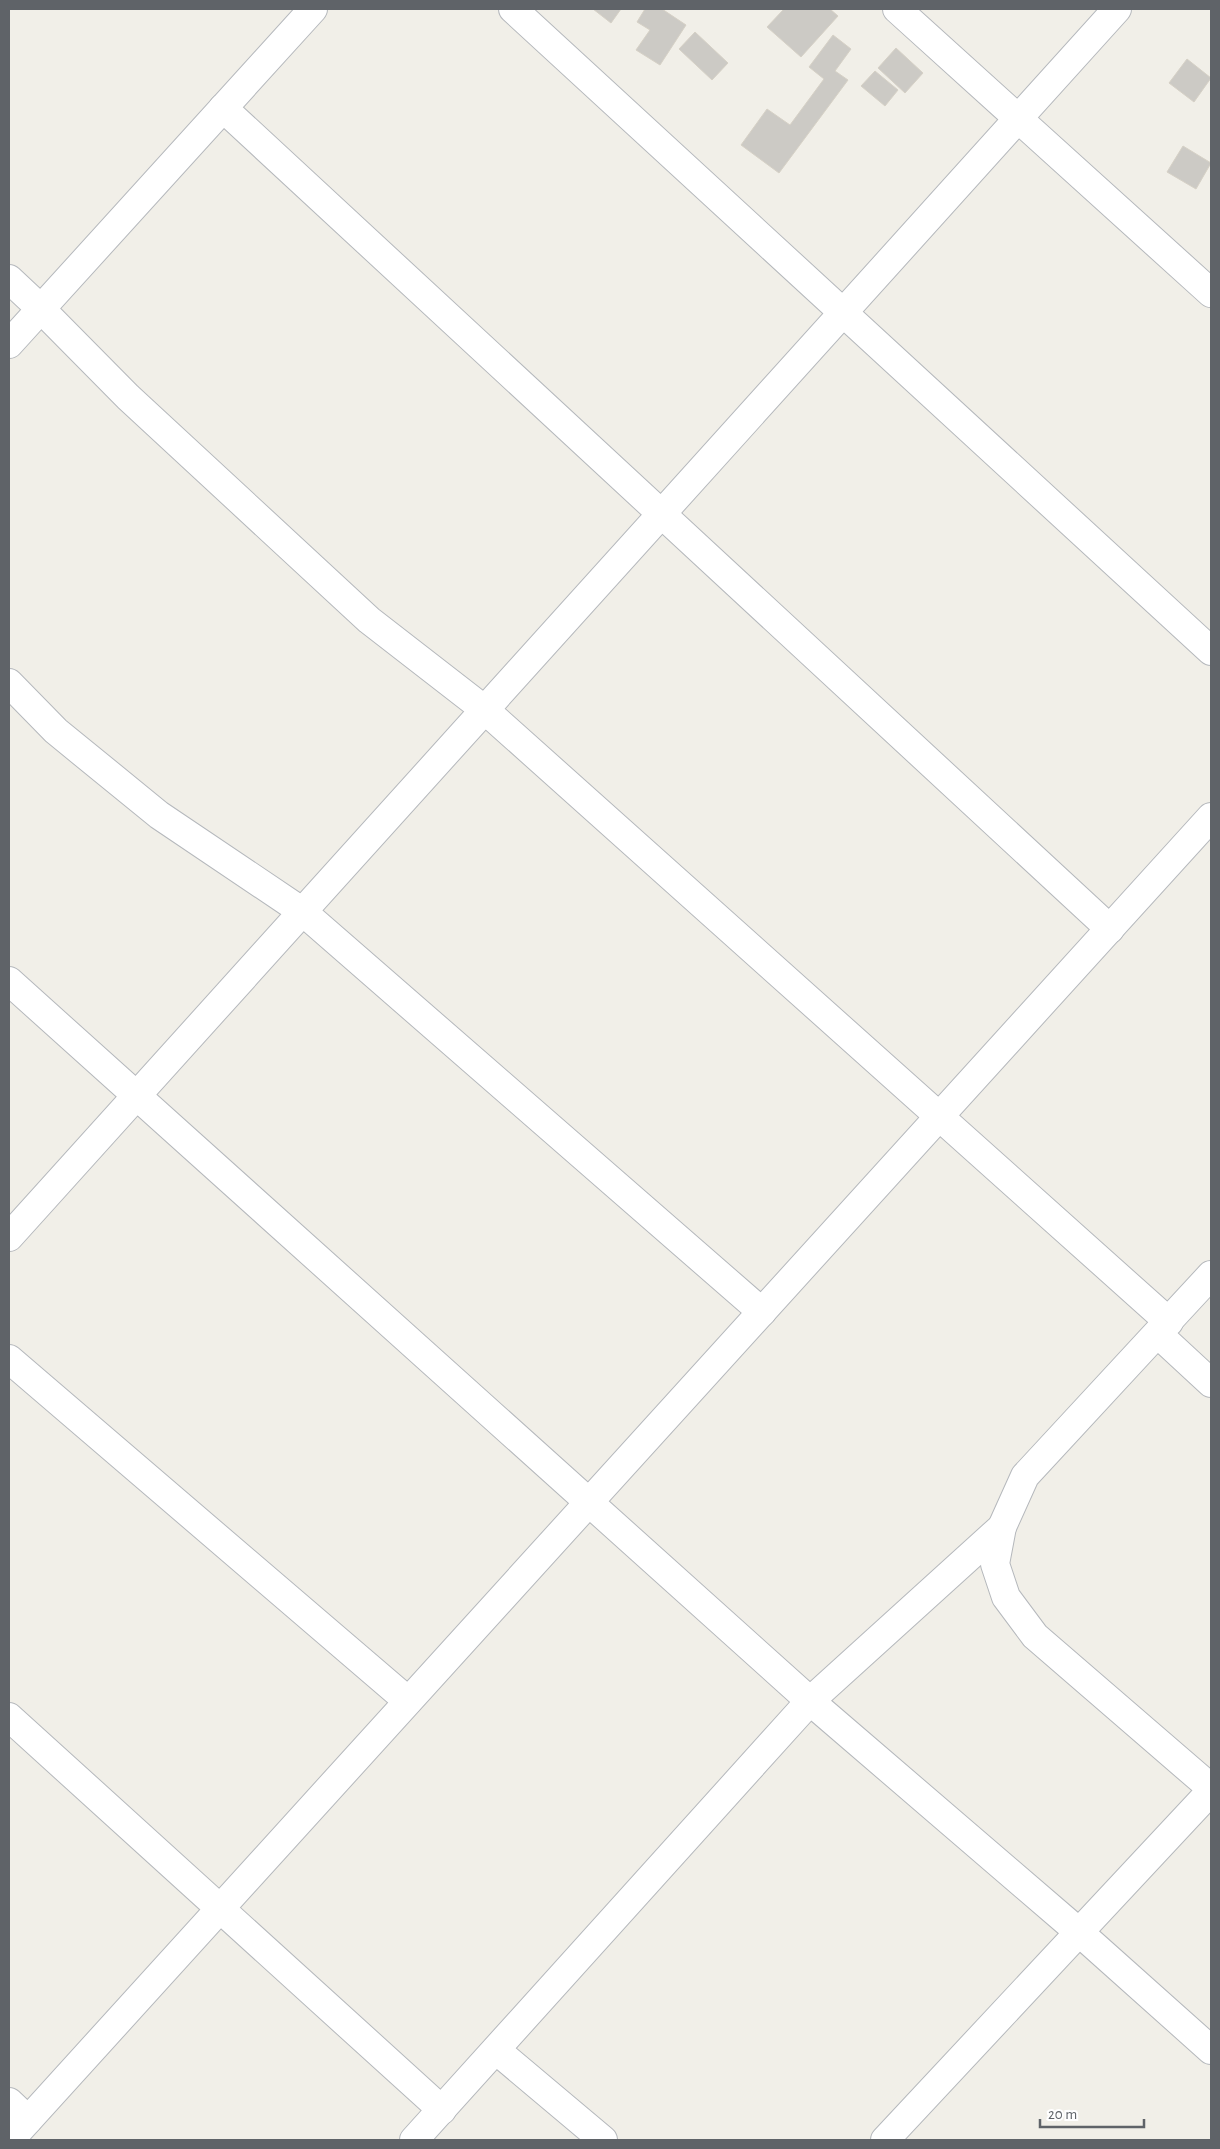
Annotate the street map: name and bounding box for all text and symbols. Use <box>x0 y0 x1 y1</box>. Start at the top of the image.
scale bar <box>1040 2096 1144 2128</box>
text: 20 m <box>1048 2107 1077 2122</box>

